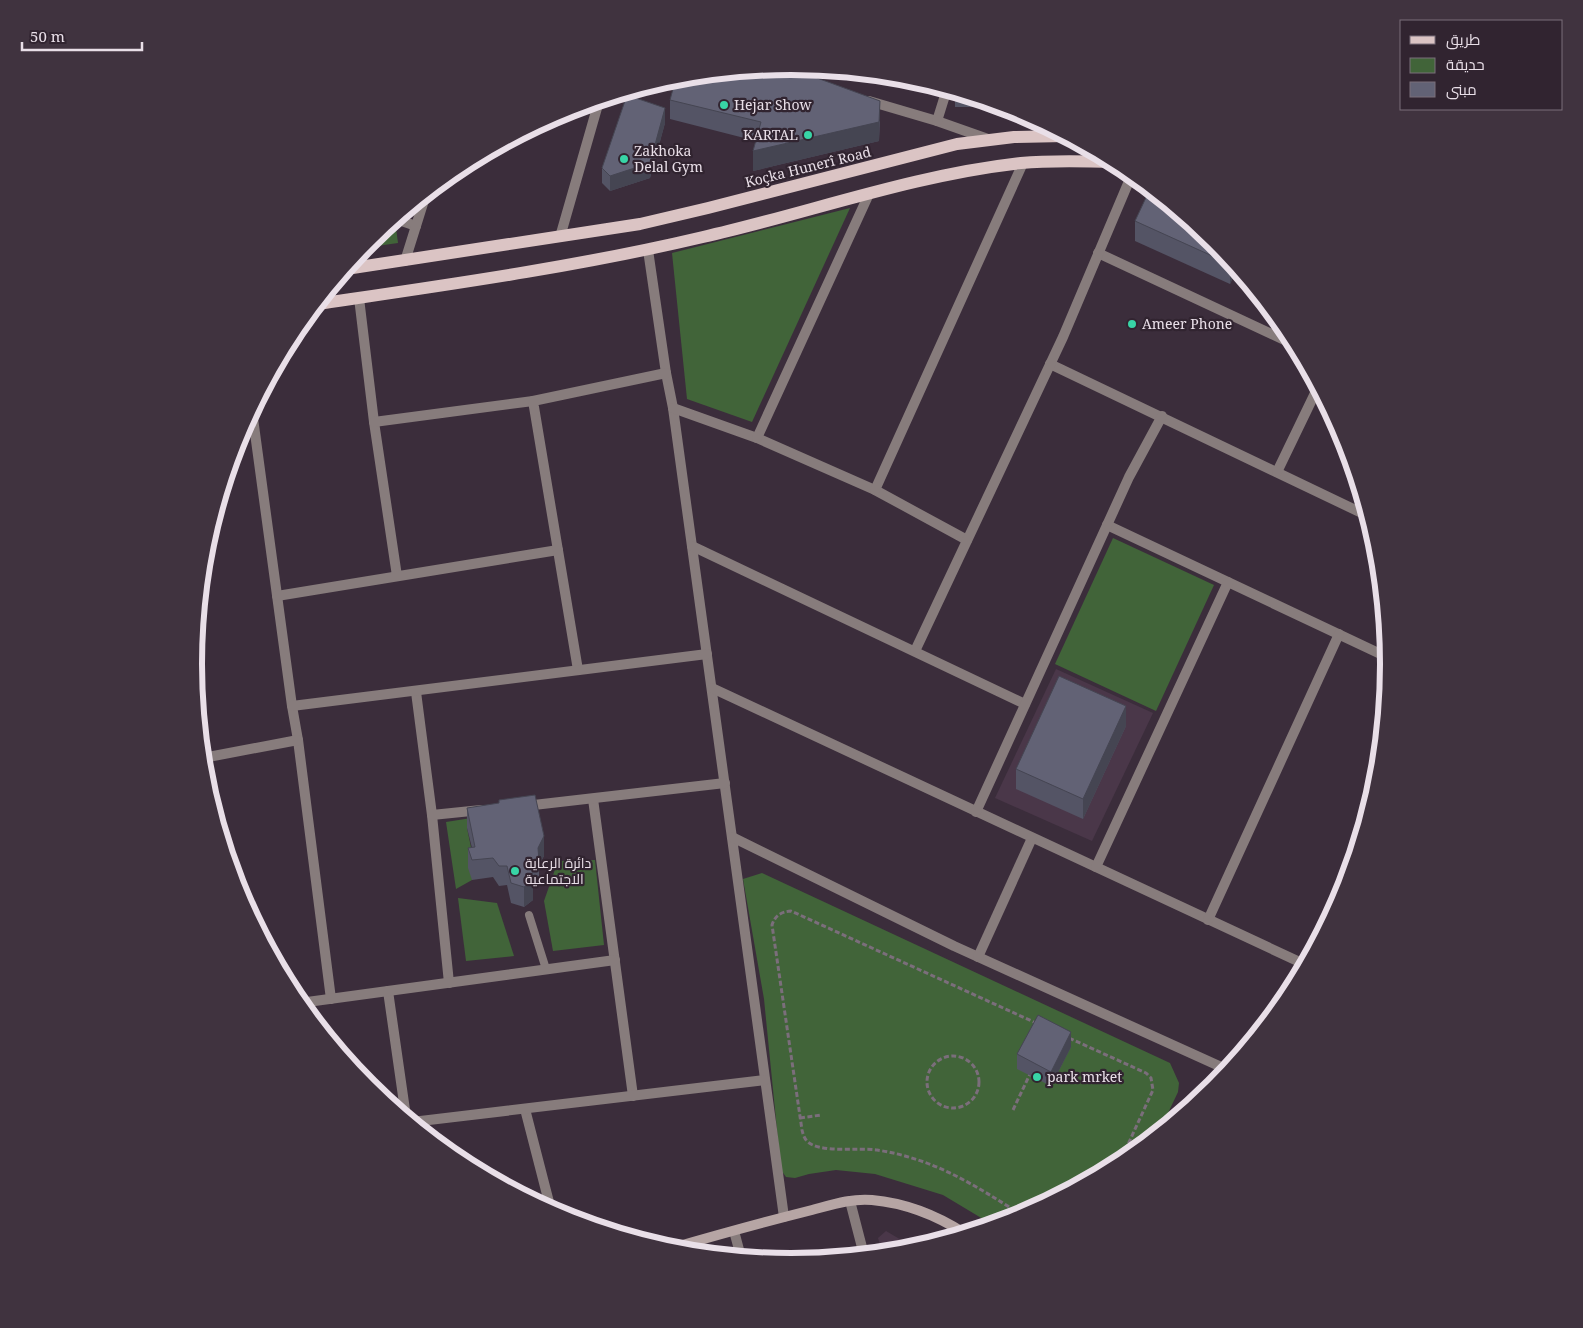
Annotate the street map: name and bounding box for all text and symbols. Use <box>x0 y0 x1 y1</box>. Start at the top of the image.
scale bar <box>22 20 142 52</box>
legend <box>1400 20 1563 110</box>
text: 50 m <box>30 26 65 46</box>
text: طريق <box>1446 29 1480 50</box>
text: حديقة <box>1446 54 1485 74</box>
text: مبنى <box>1446 79 1477 100</box>
place label: Hejar Show <box>734 95 812 114</box>
marker: Hejar Show <box>718 99 730 111</box>
place label: KARTAL <box>743 125 798 144</box>
marker: KARTAL <box>802 129 814 141</box>
place label: Zakhoka Delal Gym <box>634 141 703 176</box>
street label: Koçka Hunerî Road <box>743 142 873 191</box>
marker: Zakhoka Delal Gym <box>618 153 630 165</box>
place label: Ameer Phone <box>1142 314 1232 333</box>
marker: Ameer Phone <box>1126 318 1138 330</box>
place label: دائرة الرعاية الاجتماعية <box>525 853 591 888</box>
marker: دائرة الرعاية الاجتماعية <box>509 865 521 877</box>
place label: park mrket <box>1047 1067 1122 1086</box>
marker: park mrket <box>1031 1071 1043 1083</box>

